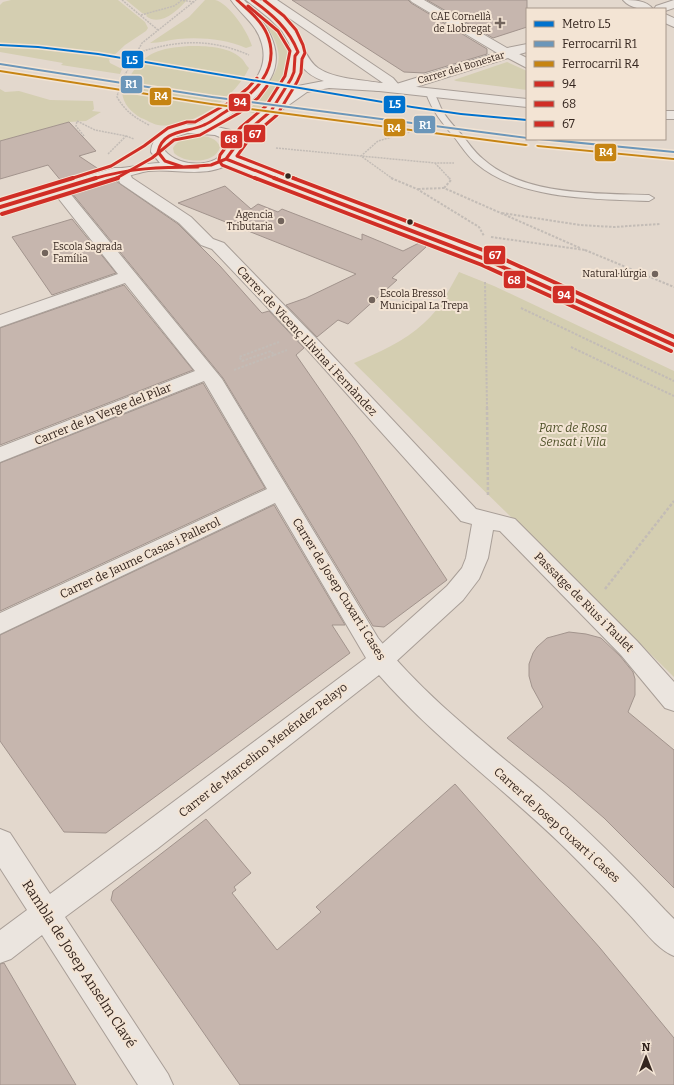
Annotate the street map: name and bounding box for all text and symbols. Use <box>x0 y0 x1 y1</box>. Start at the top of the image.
legend <box>526 8 666 140</box>
place label: CAE Cornellà de Llobregat <box>431 11 492 35</box>
marker: CAE Cornellà de Llobregat <box>494 17 506 29</box>
text: Metro L5 <box>562 17 611 31</box>
text: Ferrocarril R1 <box>562 37 637 51</box>
street label: Carrer del Bonestar <box>416 49 507 87</box>
line badge: L5 <box>121 50 144 69</box>
text: L5 <box>126 54 138 67</box>
text: Ferrocarril R4 <box>562 57 639 71</box>
line badge: R1 <box>120 75 143 94</box>
text: 94 <box>562 77 576 91</box>
text: R1 <box>125 78 137 91</box>
line badge: R4 <box>149 87 172 106</box>
text: R4 <box>154 90 168 103</box>
line badge: 94 <box>228 93 251 112</box>
line badge: L5 <box>383 95 406 114</box>
text: 94 <box>233 96 247 109</box>
text: 68 <box>562 97 576 111</box>
text: L5 <box>389 98 401 111</box>
line badge: R1 <box>413 115 436 134</box>
text: 67 <box>562 117 575 131</box>
line badge: R4 <box>383 118 406 137</box>
text: R1 <box>419 119 431 132</box>
text: R4 <box>387 122 401 135</box>
line badge: 67 <box>243 124 266 143</box>
text: 67 <box>249 128 261 141</box>
line badge: 68 <box>220 130 243 149</box>
text: 68 <box>224 133 238 146</box>
line badge: R4 <box>594 143 617 162</box>
text: R4 <box>599 146 613 159</box>
unlabelled marker <box>283 171 293 181</box>
place label: Agencia Tributaria <box>227 209 274 233</box>
marker: Agencia Tributaria <box>276 216 286 226</box>
unlabelled marker <box>405 217 415 227</box>
place label: Escola Sagrada Família <box>53 241 123 265</box>
line badge: 67 <box>483 245 506 265</box>
marker: Escola Sagrada Família <box>40 248 50 258</box>
text: 67 <box>489 249 501 262</box>
street label: Carrer de Vicenç Llivina i Fernàndez <box>234 263 380 419</box>
place label: Natural·lúrgia <box>582 267 648 280</box>
marker: Natural·lúrgia <box>650 269 660 279</box>
line badge: 68 <box>503 270 526 289</box>
text: 68 <box>507 274 521 287</box>
line badge: 94 <box>552 285 575 304</box>
place label: Escola Bressol Municipal La Trepa <box>380 288 469 312</box>
text: 94 <box>557 289 571 302</box>
marker: Escola Bressol Municipal La Trepa <box>367 295 377 305</box>
street label: Carrer de la Verge del Pilar <box>32 380 174 448</box>
park label: Parc de Rosa Sensat i Vila <box>539 421 607 449</box>
street label: Carrer de Jaume Casas i Pallerol <box>58 514 223 601</box>
street label: Carrer de Josep Cuxart i Cases <box>289 515 389 663</box>
street label: Passatge de Rius i Taulet <box>531 549 637 655</box>
street label: Carrer de Marcelino Menéndez Pelayo <box>176 680 350 820</box>
street label: Carrer de Josep Cuxart i Cases <box>491 765 623 886</box>
street label: Rambla de Josep Anselm Clavé <box>18 877 140 1051</box>
north arrow <box>626 1037 666 1077</box>
text: N <box>642 1041 651 1054</box>

